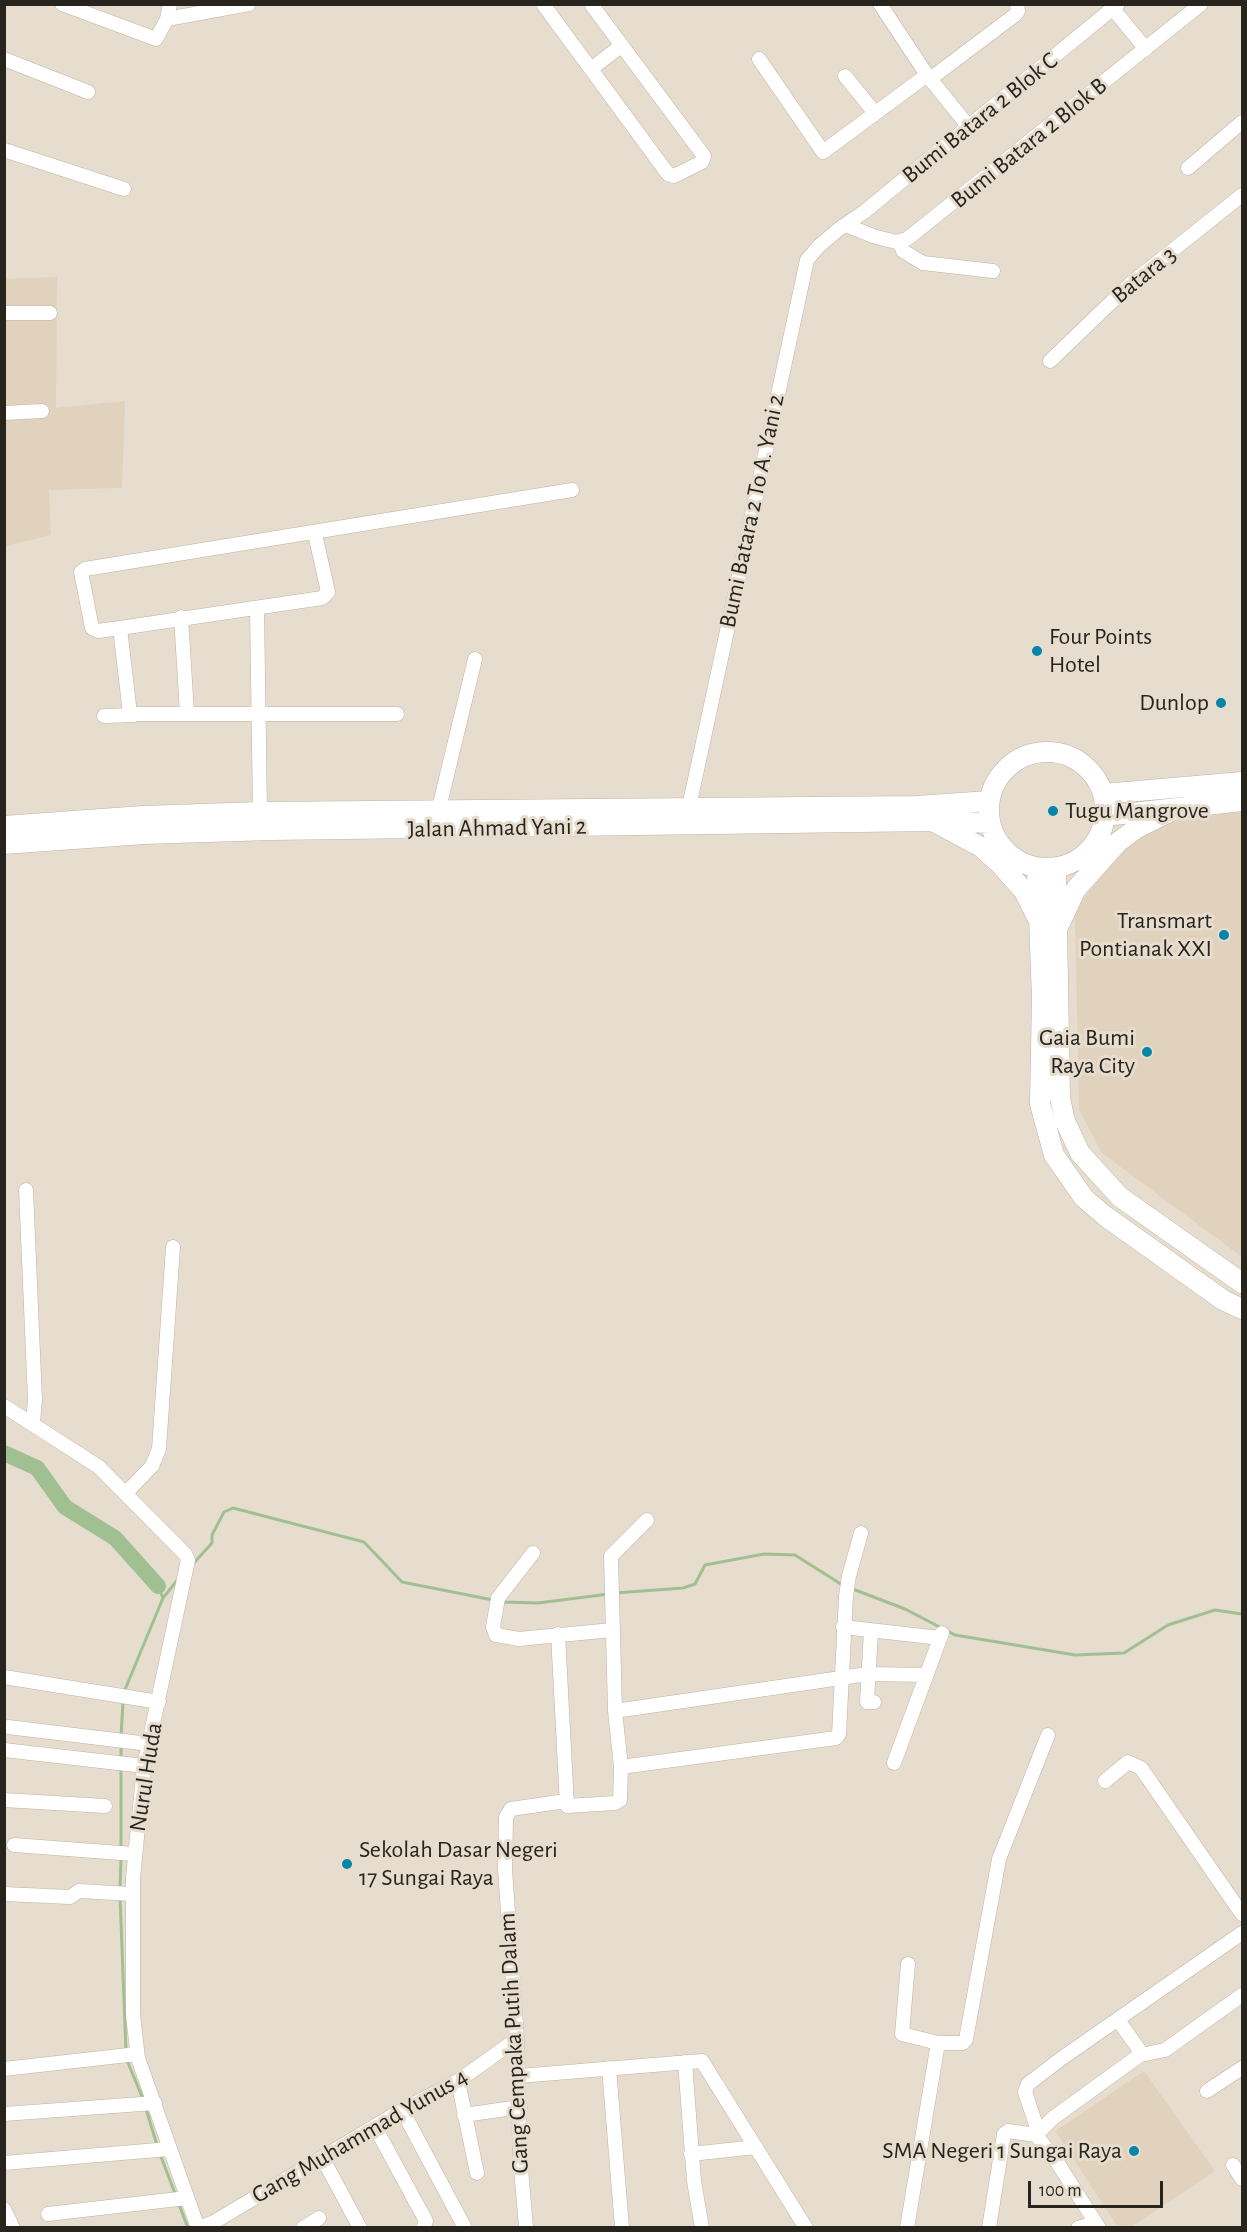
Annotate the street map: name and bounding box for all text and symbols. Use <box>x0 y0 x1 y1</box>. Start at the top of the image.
street label: Bumi Batara 2 Blok C <box>896 46 1064 190</box>
street label: Bumi Batara 2 Blok B <box>945 71 1113 215</box>
street label: Batara 3 <box>1106 240 1182 310</box>
street label: Bumi Batara 2 To A. Yani 2 <box>713 392 791 630</box>
place label: Four Points Hotel <box>1049 623 1152 679</box>
marker: Four Points Hotel <box>1030 644 1044 658</box>
place label: Dunlop <box>1139 689 1209 717</box>
marker: Dunlop <box>1214 696 1228 710</box>
place label: Tugu Mangrove <box>1065 797 1209 825</box>
marker: Tugu Mangrove <box>1046 804 1060 818</box>
street label: Jalan Ahmad Yani 2 <box>407 812 587 844</box>
place label: Transmart Pontianak XXI <box>1079 907 1212 963</box>
marker: Transmart Pontianak XXI <box>1217 928 1231 942</box>
place label: Gaia Bumi Raya City <box>1039 1024 1135 1080</box>
marker: Gaia Bumi Raya City <box>1140 1045 1154 1059</box>
street label: Nurul Huda <box>123 1720 169 1834</box>
place label: Sekolah Dasar Negeri 17 Sungai Raya <box>359 1836 558 1892</box>
marker: Sekolah Dasar Negeri 17 Sungai Raya <box>340 1857 354 1871</box>
street label: Gang Cempaka Putih Dalam <box>493 1912 535 2174</box>
street label: Gang Muhammad Yunus 4 <box>247 2062 473 2210</box>
place label: SMA Negeri 1 Sungai Raya <box>882 2137 1122 2165</box>
marker: SMA Negeri 1 Sungai Raya <box>1127 2144 1141 2158</box>
scale bar <box>1031 2169 1166 2207</box>
text: 100 m <box>1039 2182 1082 2200</box>

